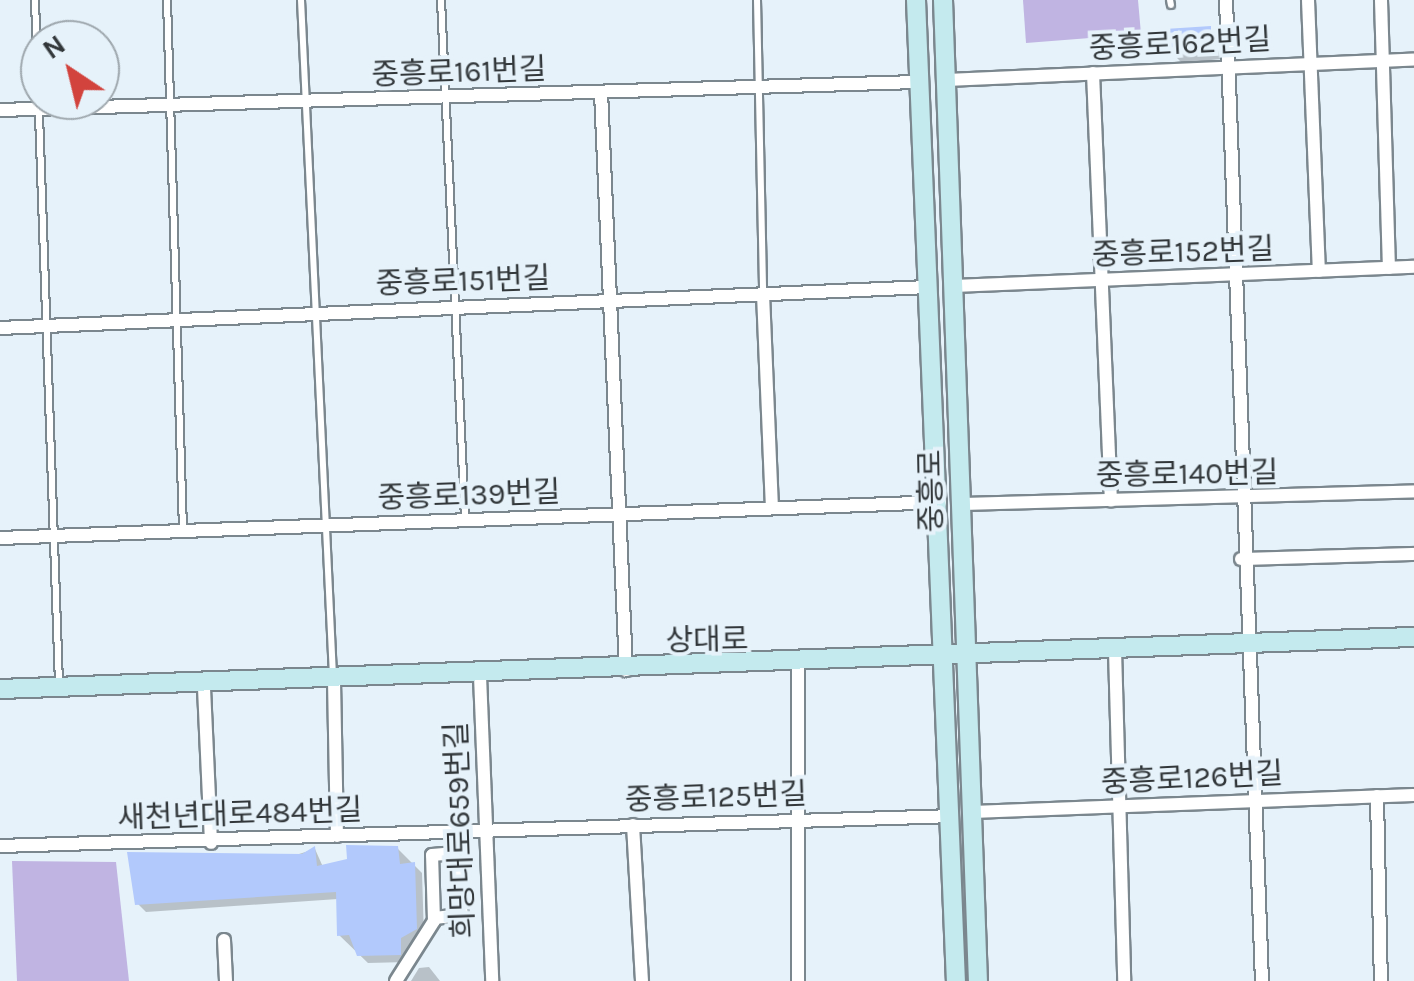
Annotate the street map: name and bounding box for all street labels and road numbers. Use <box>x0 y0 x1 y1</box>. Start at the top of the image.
street label: 중흥로162번길 <box>1088 21 1272 67</box>
street label: 중흥로161번길 <box>371 51 547 93</box>
street label: 중흥로152번길 <box>1091 231 1275 273</box>
street label: 중흥로151번길 <box>375 260 551 302</box>
street label: 중흥로 <box>912 449 950 533</box>
street label: 중흥로140번길 <box>1095 454 1279 494</box>
street label: 중흥로139번길 <box>377 474 561 516</box>
street label: 상대로 <box>665 621 749 659</box>
street label: 희망대로659번길 <box>438 721 482 939</box>
street label: 중흥로126번길 <box>1100 755 1284 801</box>
street label: 중흥로125번길 <box>624 776 808 818</box>
street label: 새천년대로484번길 <box>117 792 363 836</box>

